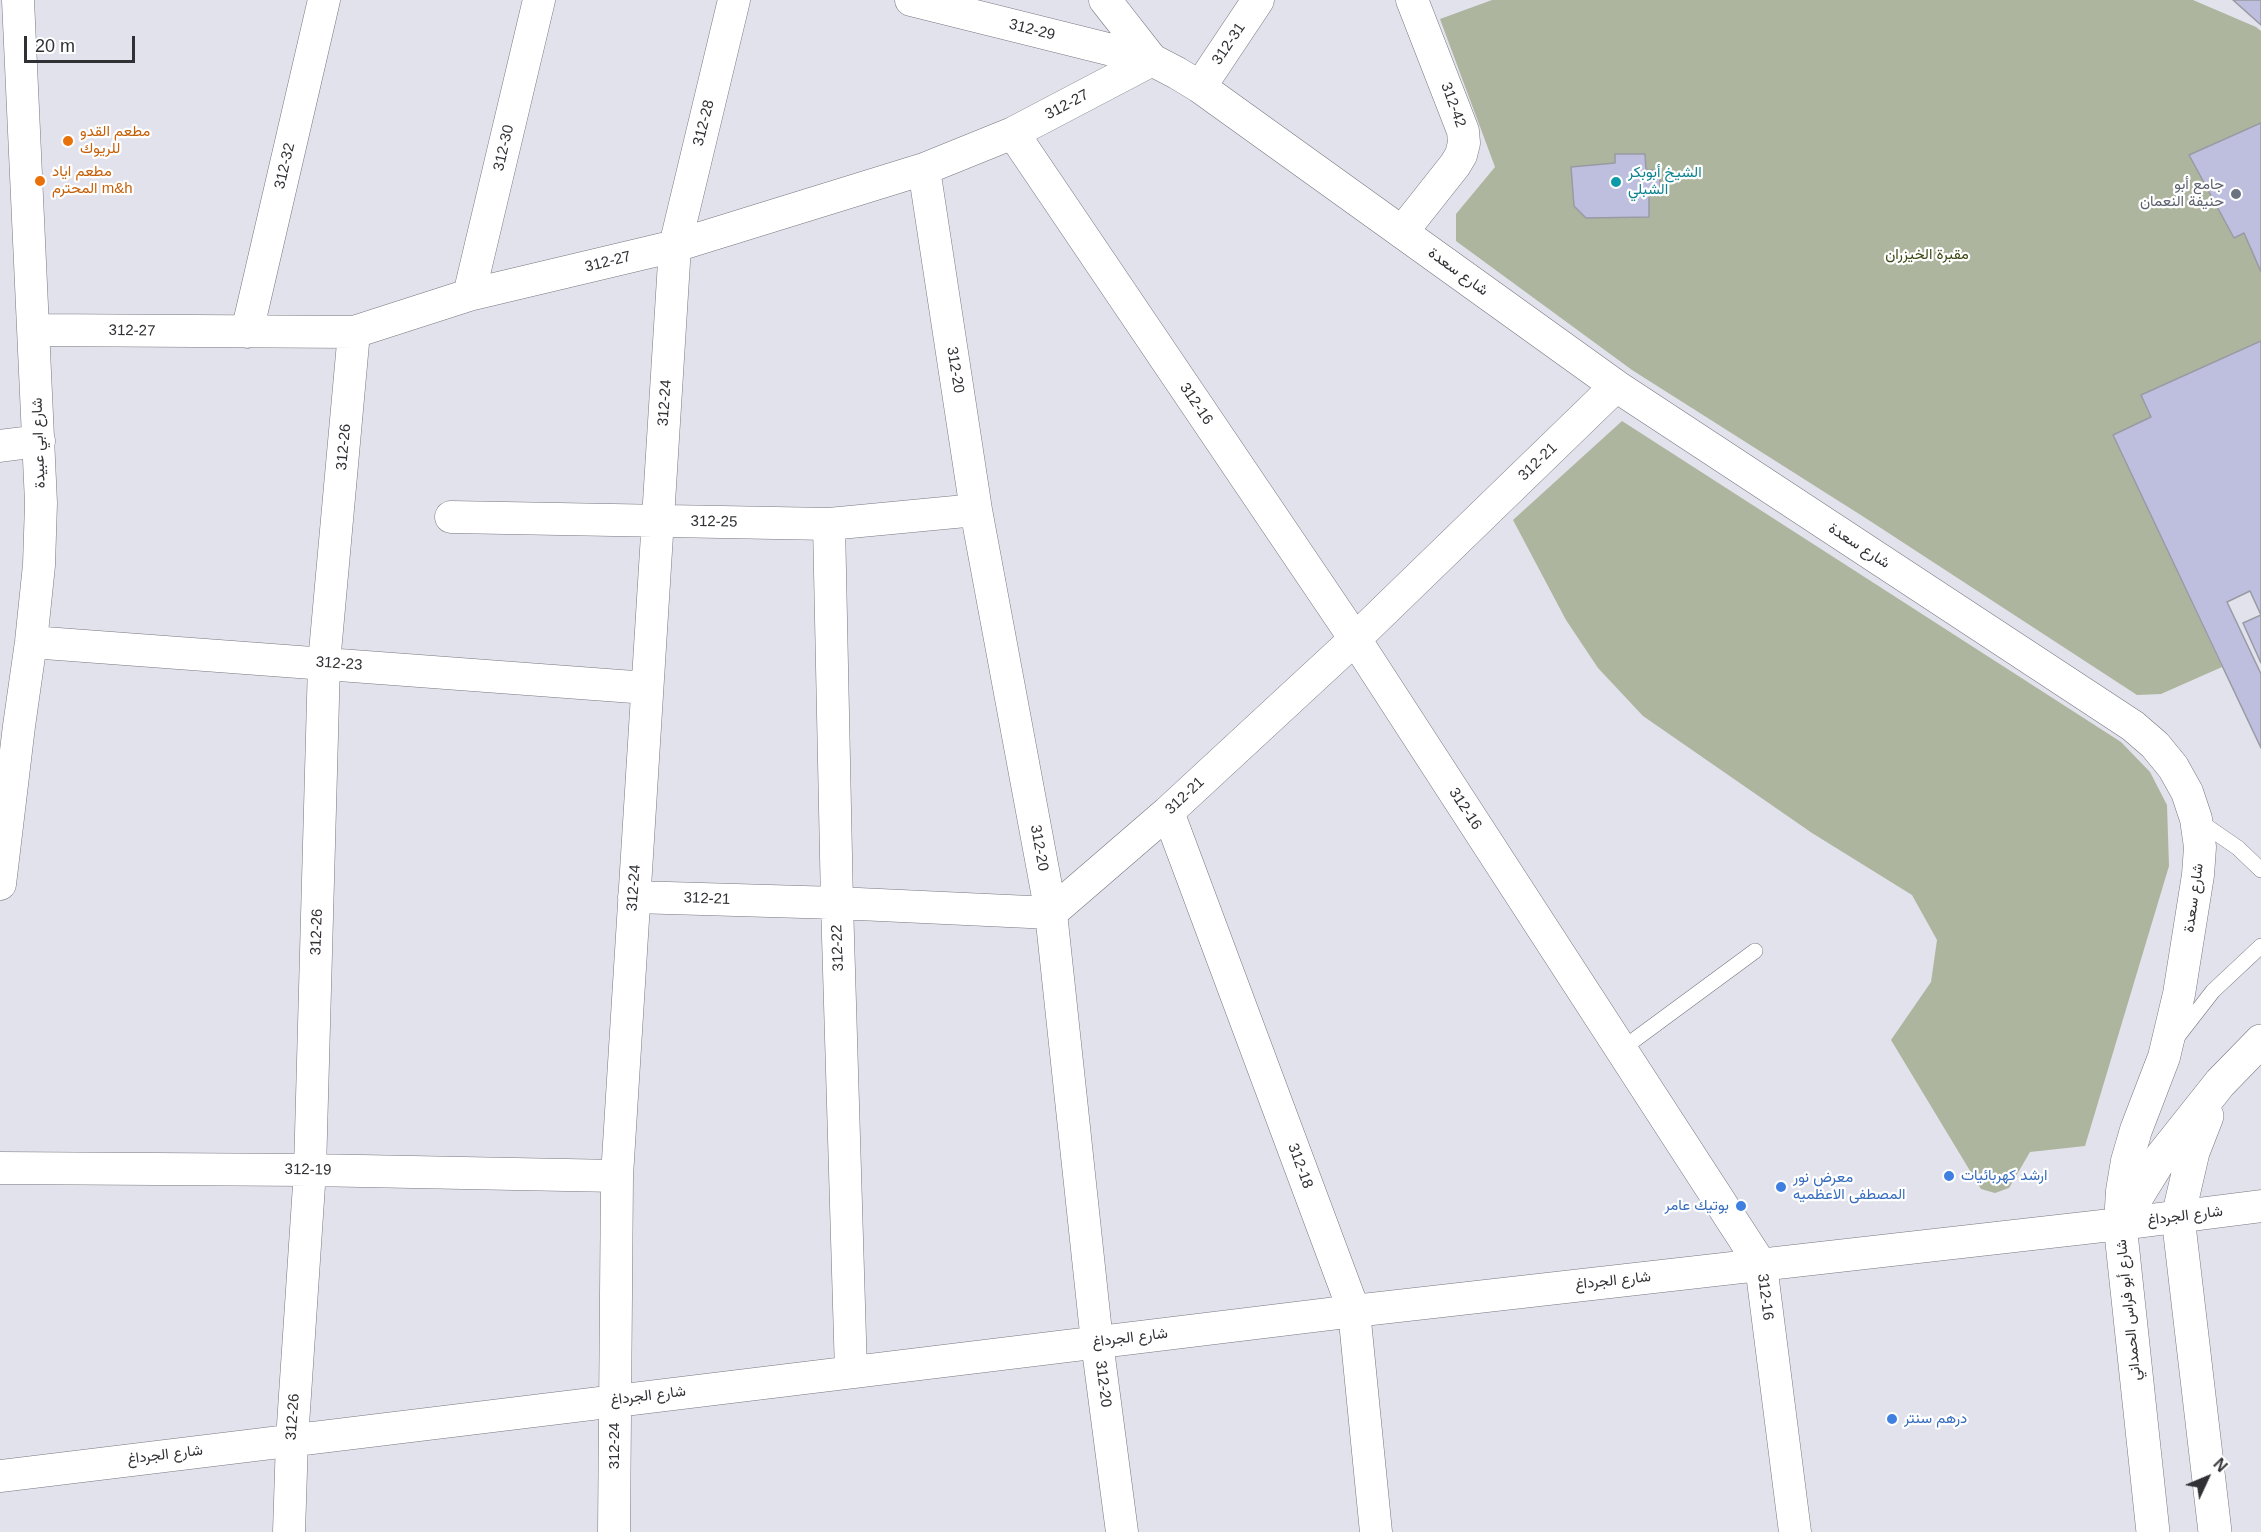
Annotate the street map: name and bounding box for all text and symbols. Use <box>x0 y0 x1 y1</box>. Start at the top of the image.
street label: 312-29 <box>1007 16 1057 44</box>
street label: 312-31 <box>1208 20 1250 68</box>
scale bar <box>27 24 138 62</box>
text: 20 m <box>35 36 75 56</box>
street label: 312-42 <box>1437 80 1469 130</box>
street label: 312-27 <box>1042 86 1092 124</box>
street label: 312-28 <box>690 98 718 148</box>
place label: مطعم القدو للريوك <box>80 123 150 158</box>
street label: 312-30 <box>490 123 518 173</box>
marker: مطعم القدو للريوك <box>61 134 75 148</box>
street label: 312-32 <box>271 141 299 191</box>
place label: مطعم اياد المحترم m&h <box>52 163 133 198</box>
place label: الشيخ أبوبكر الشبلي <box>1628 164 1702 199</box>
marker: مطعم اياد المحترم m&h <box>33 174 47 188</box>
marker: الشيخ أبوبكر الشبلي <box>1609 175 1623 189</box>
place label: جامع أبو حنيفة النعمان <box>2140 176 2224 211</box>
marker: جامع أبو حنيفة النعمان <box>2229 187 2243 201</box>
street label: شارع سعدة <box>1425 244 1491 300</box>
park label: مقبرة الخيزران <box>1885 246 1969 264</box>
street label: 312-27 <box>583 248 633 276</box>
street label: 312-27 <box>108 322 156 340</box>
street label: 312-20 <box>942 346 968 394</box>
street label: 312-24 <box>654 379 676 427</box>
street label: 312-16 <box>1175 380 1217 428</box>
street label: شارع ابي عبيدة <box>28 397 50 489</box>
street label: 312-26 <box>333 423 355 471</box>
street label: 312-21 <box>1515 439 1561 485</box>
street label: 312-25 <box>690 513 738 531</box>
street label: شارع سعدة <box>1825 519 1893 573</box>
street label: 312-23 <box>315 653 363 675</box>
street label: 312-21 <box>1162 773 1208 819</box>
street label: 312-16 <box>1445 785 1485 833</box>
street label: 312-20 <box>1026 823 1052 873</box>
street label: شارع سعدة <box>2180 862 2208 934</box>
street label: 312-24 <box>623 864 645 912</box>
street label: 312-21 <box>683 889 731 909</box>
street label: 312-26 <box>307 908 327 956</box>
street label: 312-22 <box>828 924 848 972</box>
street label: 312-18 <box>1284 1141 1316 1191</box>
street label: 312-19 <box>284 1161 332 1179</box>
place label: ارشد كهربائيات <box>1961 1167 2047 1185</box>
place label: معرض نور المصطفى الاعظميه <box>1793 1169 1906 1204</box>
marker: ارشد كهربائيات <box>1942 1169 1956 1183</box>
marker: معرض نور المصطفى الاعظميه <box>1774 1180 1788 1194</box>
place label: بوتيك عامر <box>1665 1197 1729 1215</box>
marker: بوتيك عامر <box>1734 1199 1748 1213</box>
street label: شارع الجرداغ <box>2146 1202 2224 1230</box>
street label: شارع أبو فراس الحمداني <box>2113 1238 2145 1382</box>
street label: شارع الجرداغ <box>1574 1268 1652 1294</box>
street label: 312-16 <box>1753 1273 1777 1321</box>
street label: شارع الجرداغ <box>1091 1324 1169 1352</box>
street label: 312-20 <box>1091 1360 1115 1408</box>
street label: شارع الجرداغ <box>609 1382 687 1410</box>
street label: 312-26 <box>282 1393 304 1441</box>
place label: درهم سنتر <box>1904 1410 1967 1428</box>
marker: درهم سنتر <box>1885 1412 1899 1426</box>
street label: 312-24 <box>606 1423 624 1469</box>
street label: شارع الجرداغ <box>126 1441 204 1469</box>
north arrow <box>2177 1448 2237 1508</box>
text: N <box>2210 1455 2230 1475</box>

